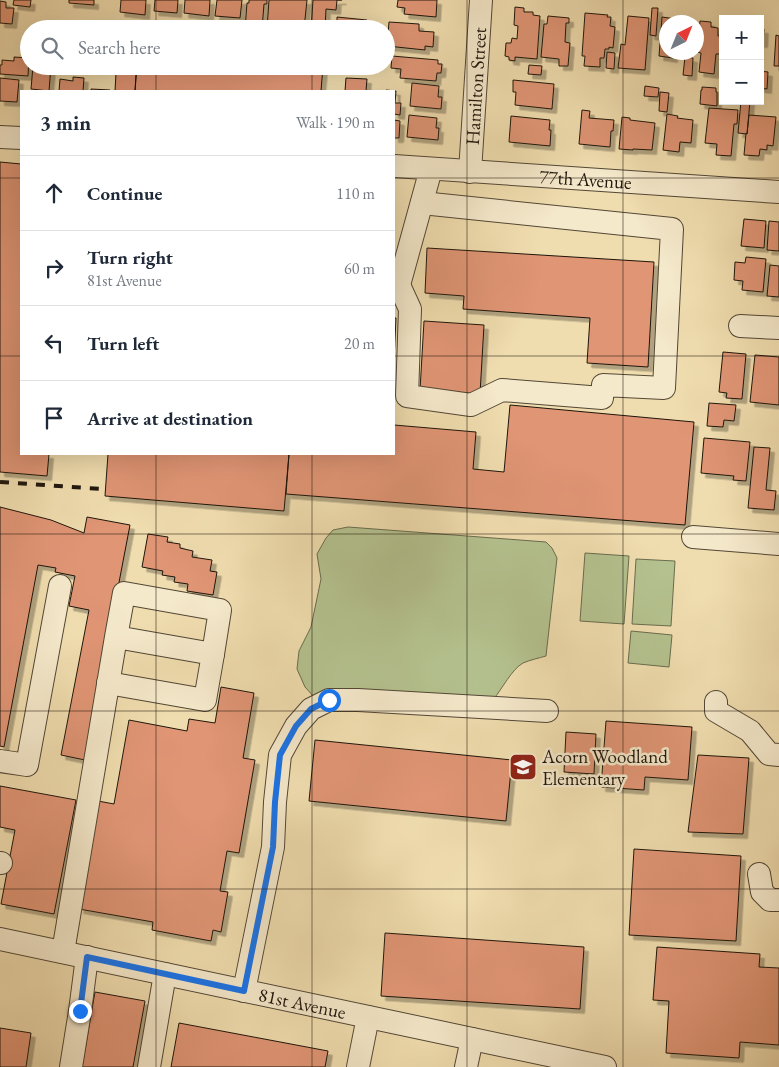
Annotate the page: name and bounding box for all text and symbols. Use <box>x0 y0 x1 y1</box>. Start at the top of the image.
north arrow <box>659 15 704 60</box>
map controls <box>719 15 764 105</box>
button: + <box>719 15 764 60</box>
search box <box>20 20 395 75</box>
street label: Hamilton Street <box>459 26 492 146</box>
icon: search <box>38 34 66 62</box>
text: Search here <box>78 35 160 60</box>
button: − <box>719 60 764 105</box>
text: 3 min <box>40 109 91 136</box>
text: Walk · 190 m <box>296 112 375 133</box>
street label: 77th Avenue <box>539 163 633 195</box>
icon: ahead <box>40 179 68 207</box>
text: Continue <box>87 181 162 206</box>
text: 110 m <box>336 183 375 204</box>
text: Turn right <box>87 245 173 270</box>
icon: right <box>40 254 68 282</box>
text: 60 m <box>344 258 375 279</box>
text: 81st Avenue <box>87 270 162 291</box>
icon: left <box>40 329 68 357</box>
text: Turn left <box>87 331 159 356</box>
text: 20 m <box>344 333 375 354</box>
icon: arrive <box>40 404 68 432</box>
text: Arrive at destination <box>87 406 253 431</box>
route start <box>318 689 341 712</box>
place label: Acorn Woodland Elementary <box>541 744 668 791</box>
school or university icon: Acorn Woodland Elementary <box>508 752 538 782</box>
street label: 81st Avenue <box>256 982 348 1024</box>
route end <box>69 1000 92 1023</box>

